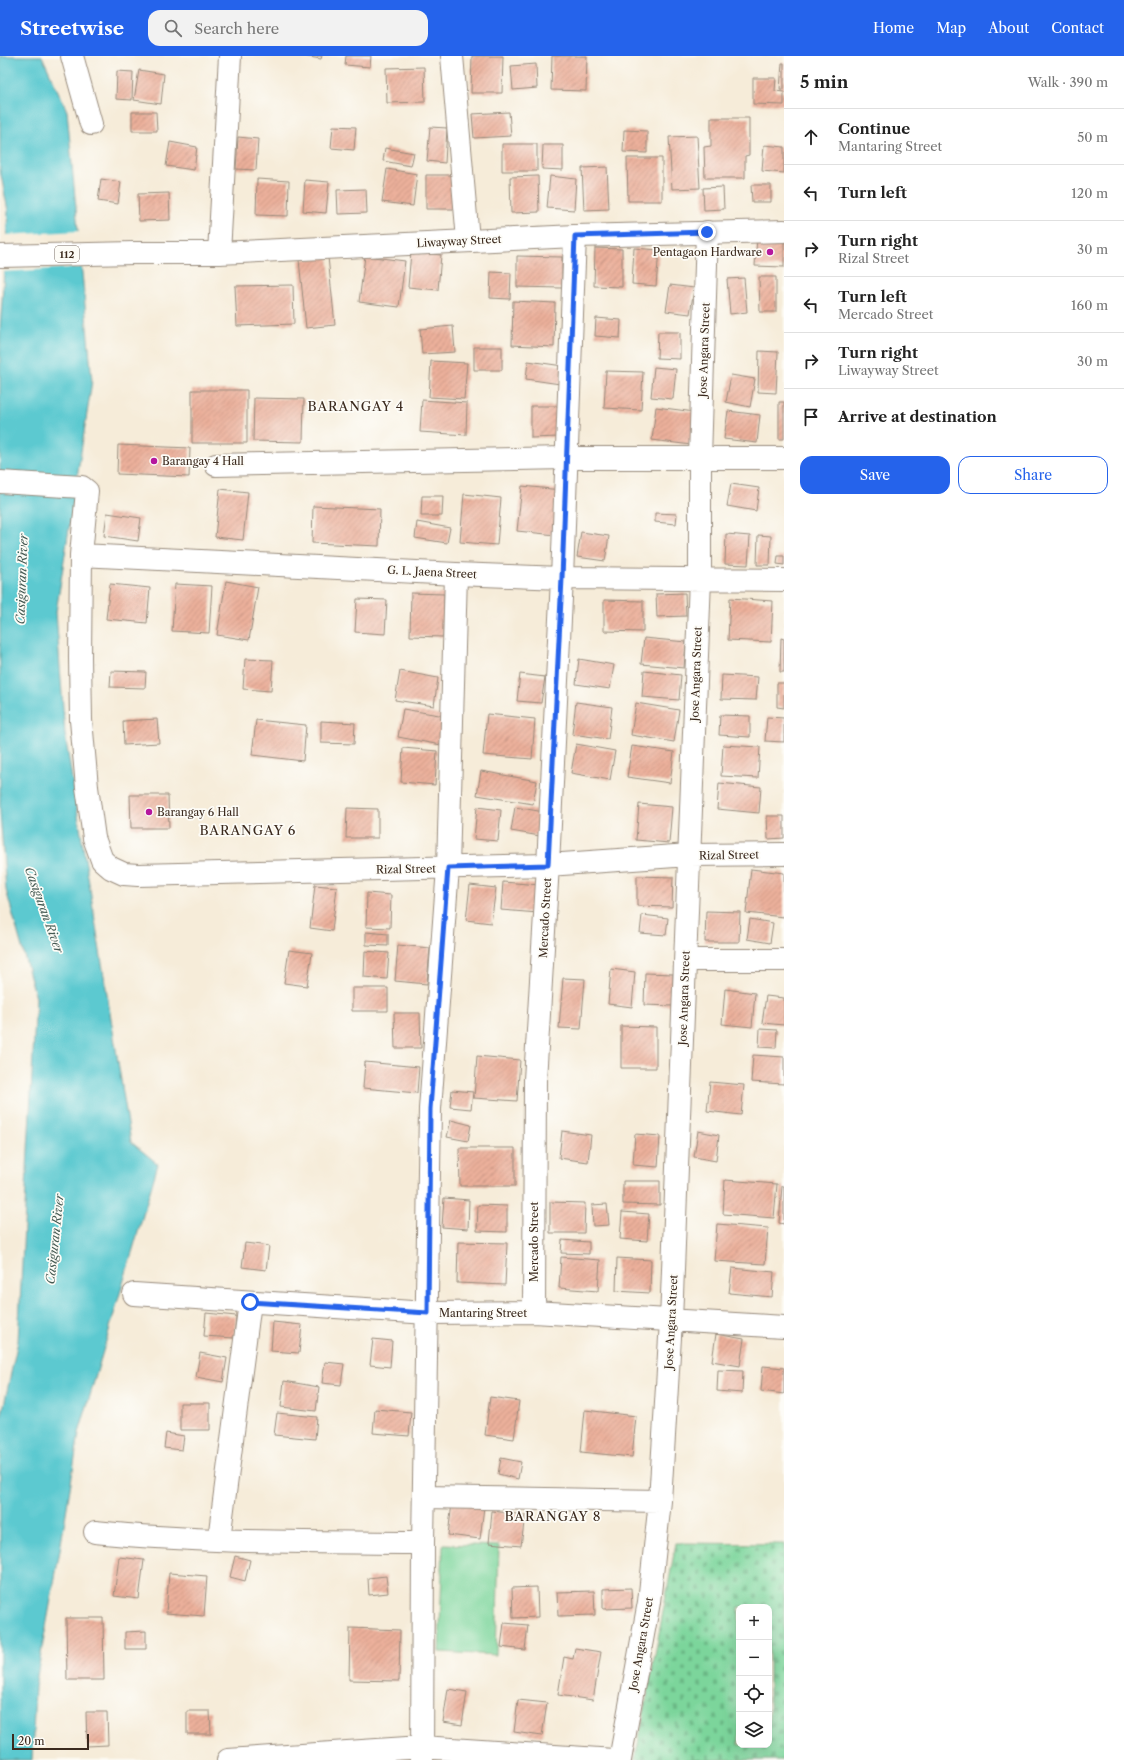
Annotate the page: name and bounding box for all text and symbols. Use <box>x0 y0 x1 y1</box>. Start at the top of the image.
search box <box>148 10 428 46</box>
text: Streetwise <box>20 17 124 40</box>
icon: search <box>162 17 184 39</box>
text: Search here <box>194 19 279 38</box>
text: Home <box>873 19 914 37</box>
text: Map <box>936 19 966 37</box>
text: About <box>988 19 1029 37</box>
text: Contact <box>1051 19 1104 37</box>
text: 5 min <box>800 72 848 92</box>
text: Walk · 390 m <box>1028 74 1108 90</box>
text: Continue <box>838 119 910 138</box>
icon: ahead <box>800 126 822 148</box>
text: 50 m <box>1077 129 1108 145</box>
text: Mantaring Street <box>838 138 942 154</box>
icon: left <box>800 182 822 204</box>
text: Turn left <box>838 183 907 202</box>
text: 120 m <box>1071 185 1108 201</box>
route end <box>698 223 716 241</box>
text: Turn right <box>838 231 918 250</box>
street label: Liwayway Street <box>416 232 502 250</box>
icon: right <box>800 238 822 260</box>
text: 30 m <box>1077 241 1108 257</box>
place label: Pentagaon Hardware <box>653 245 762 259</box>
road number: 112 <box>55 246 79 262</box>
marker: Pentagaon Hardware <box>765 247 775 257</box>
text: Rizal Street <box>838 250 909 266</box>
text: Turn left <box>838 287 907 306</box>
icon: left <box>800 294 822 316</box>
text: 160 m <box>1071 297 1108 313</box>
street label: Jose Angara Street <box>695 302 713 400</box>
text: Mercado Street <box>838 306 933 322</box>
text: Turn right <box>838 343 918 362</box>
icon: right <box>800 350 822 372</box>
text: 30 m <box>1077 353 1108 369</box>
text: Liwayway Street <box>838 362 939 378</box>
district label: BARANGAY 4 <box>308 398 404 414</box>
icon: arrive <box>800 406 822 428</box>
text: Arrive at destination <box>838 407 997 426</box>
place label: Barangay 4 Hall <box>162 454 244 468</box>
marker: Barangay 4 Hall <box>149 456 159 466</box>
button: Save <box>800 456 950 494</box>
button: Share <box>958 456 1108 494</box>
water label: Casiguran River <box>12 532 31 624</box>
street label: G. L. Jaena Street <box>387 563 477 581</box>
street label: Jose Angara Street <box>687 626 705 724</box>
place label: Barangay 6 Hall <box>157 805 240 819</box>
marker: Barangay 6 Hall <box>144 807 154 817</box>
district label: BARANGAY 6 <box>200 822 296 838</box>
street label: Rizal Street <box>699 847 759 863</box>
street label: Rizal Street <box>376 861 436 877</box>
water label: Casiguran River <box>22 865 67 956</box>
street label: Mercado Street <box>536 877 554 959</box>
street label: Jose Angara Street <box>675 950 693 1048</box>
water label: Casiguran River <box>42 1192 67 1285</box>
street label: Mercado Street <box>527 1202 541 1282</box>
street label: Jose Angara Street <box>661 1274 680 1372</box>
route start <box>241 1293 259 1311</box>
street label: Mantaring Street <box>439 1306 527 1320</box>
district label: BARANGAY 8 <box>505 1508 601 1524</box>
street label: Jose Angara Street <box>626 1596 656 1694</box>
map controls <box>736 1604 772 1748</box>
button: + <box>736 1604 772 1640</box>
button: − <box>736 1640 772 1676</box>
button: locate <box>736 1676 772 1712</box>
button: layers <box>736 1712 772 1748</box>
scale bar <box>12 1732 89 1751</box>
text: 20 m <box>18 1734 44 1748</box>

